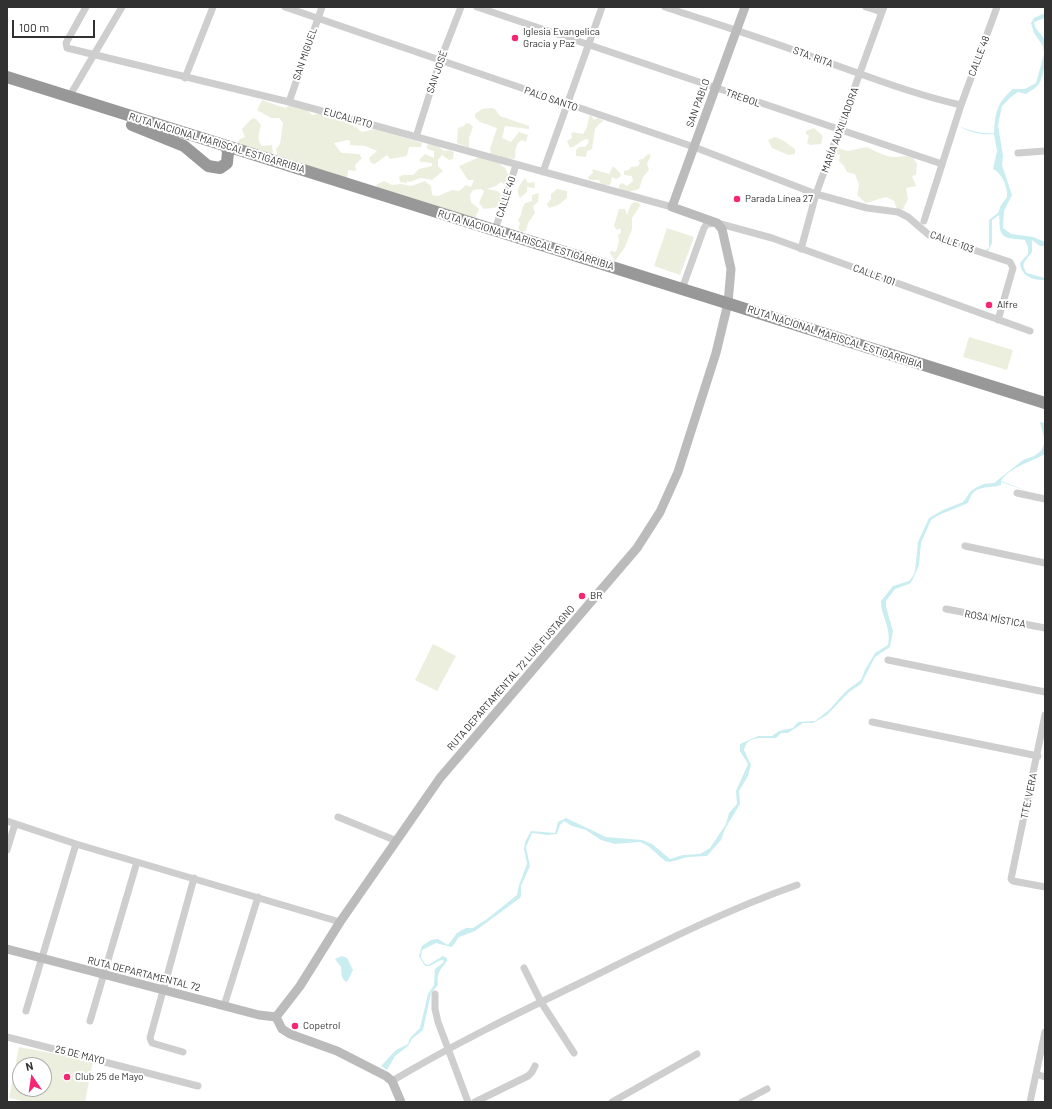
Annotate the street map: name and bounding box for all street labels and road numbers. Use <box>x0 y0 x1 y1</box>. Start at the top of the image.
street label: SAN MIGUEL <box>290 26 320 82</box>
street label: CALLE 48 <box>966 34 992 78</box>
street label: STA. RITA <box>791 44 835 70</box>
street label: SAN JOSÉ <box>424 49 450 95</box>
street label: SAN PABLO <box>684 77 712 129</box>
street label: PALO SANTO <box>523 84 579 114</box>
street label: TREBOL <box>724 86 762 110</box>
street label: MARÍA AUXILIADORA <box>819 86 861 174</box>
street label: EUCALIPTO <box>322 105 374 131</box>
street label: RUTA NACIONAL MARISCAL ESTIGARRIBIA <box>128 110 306 176</box>
street label: CALLE 40 <box>494 175 518 219</box>
street label: RUTA NACIONAL MARISCAL ESTIGARRIBIA <box>437 207 615 273</box>
street label: CALLE 103 <box>928 229 976 255</box>
street label: CALLE 101 <box>851 262 897 288</box>
street label: RUTA NACIONAL MARISCAL ESTIGARRIBIA <box>746 303 924 371</box>
street label: RUTA DEPARTAMENTAL 72 LUIS FUSTAGNO <box>445 603 577 753</box>
street label: ROSA MÍSTICA <box>963 608 1027 630</box>
street label: TTE. VERA <box>1018 772 1040 820</box>
street label: RUTA DEPARTAMENTAL 72 <box>86 954 202 994</box>
street label: 25 DE MAYO <box>54 1043 106 1067</box>

